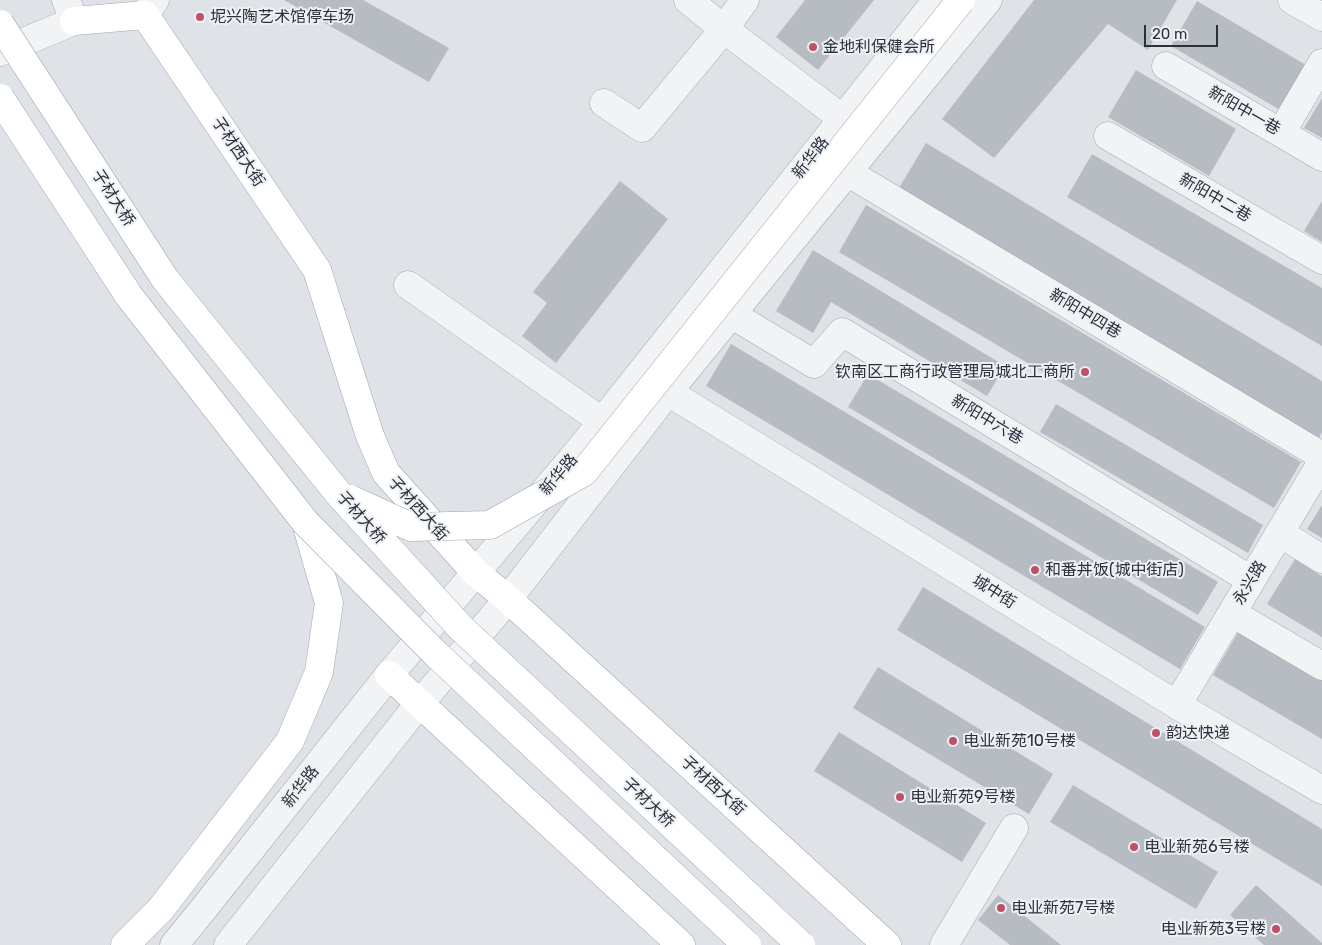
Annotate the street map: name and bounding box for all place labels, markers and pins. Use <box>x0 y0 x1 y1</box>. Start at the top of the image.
place label: 坭兴陶艺术馆停车场 <box>210 7 354 27</box>
marker: 坭兴陶艺术馆停车场 <box>194 11 206 23</box>
place label: 金地利保健会所 <box>823 37 935 57</box>
marker: 金地利保健会所 <box>807 41 819 53</box>
place label: 钦南区工商行政管理局城北工商所 <box>835 362 1075 382</box>
marker: 钦南区工商行政管理局城北工商所 <box>1079 366 1091 378</box>
place label: 和番丼饭(城中街店) <box>1045 560 1184 580</box>
marker: 和番丼饭(城中街店) <box>1029 564 1041 576</box>
place label: 韵达快递 <box>1166 723 1230 743</box>
marker: 韵达快递 <box>1150 727 1162 739</box>
place label: 电业新苑10号楼 <box>963 731 1076 751</box>
marker: 电业新苑10号楼 <box>947 735 959 747</box>
place label: 电业新苑9号楼 <box>910 787 1015 807</box>
marker: 电业新苑9号楼 <box>894 791 906 803</box>
place label: 电业新苑6号楼 <box>1144 837 1250 857</box>
marker: 电业新苑6号楼 <box>1128 841 1140 853</box>
place label: 电业新苑7号楼 <box>1011 898 1115 918</box>
marker: 电业新苑7号楼 <box>995 902 1007 914</box>
place label: 电业新苑3号楼 <box>1160 919 1266 939</box>
marker: 电业新苑3号楼 <box>1270 923 1282 935</box>

